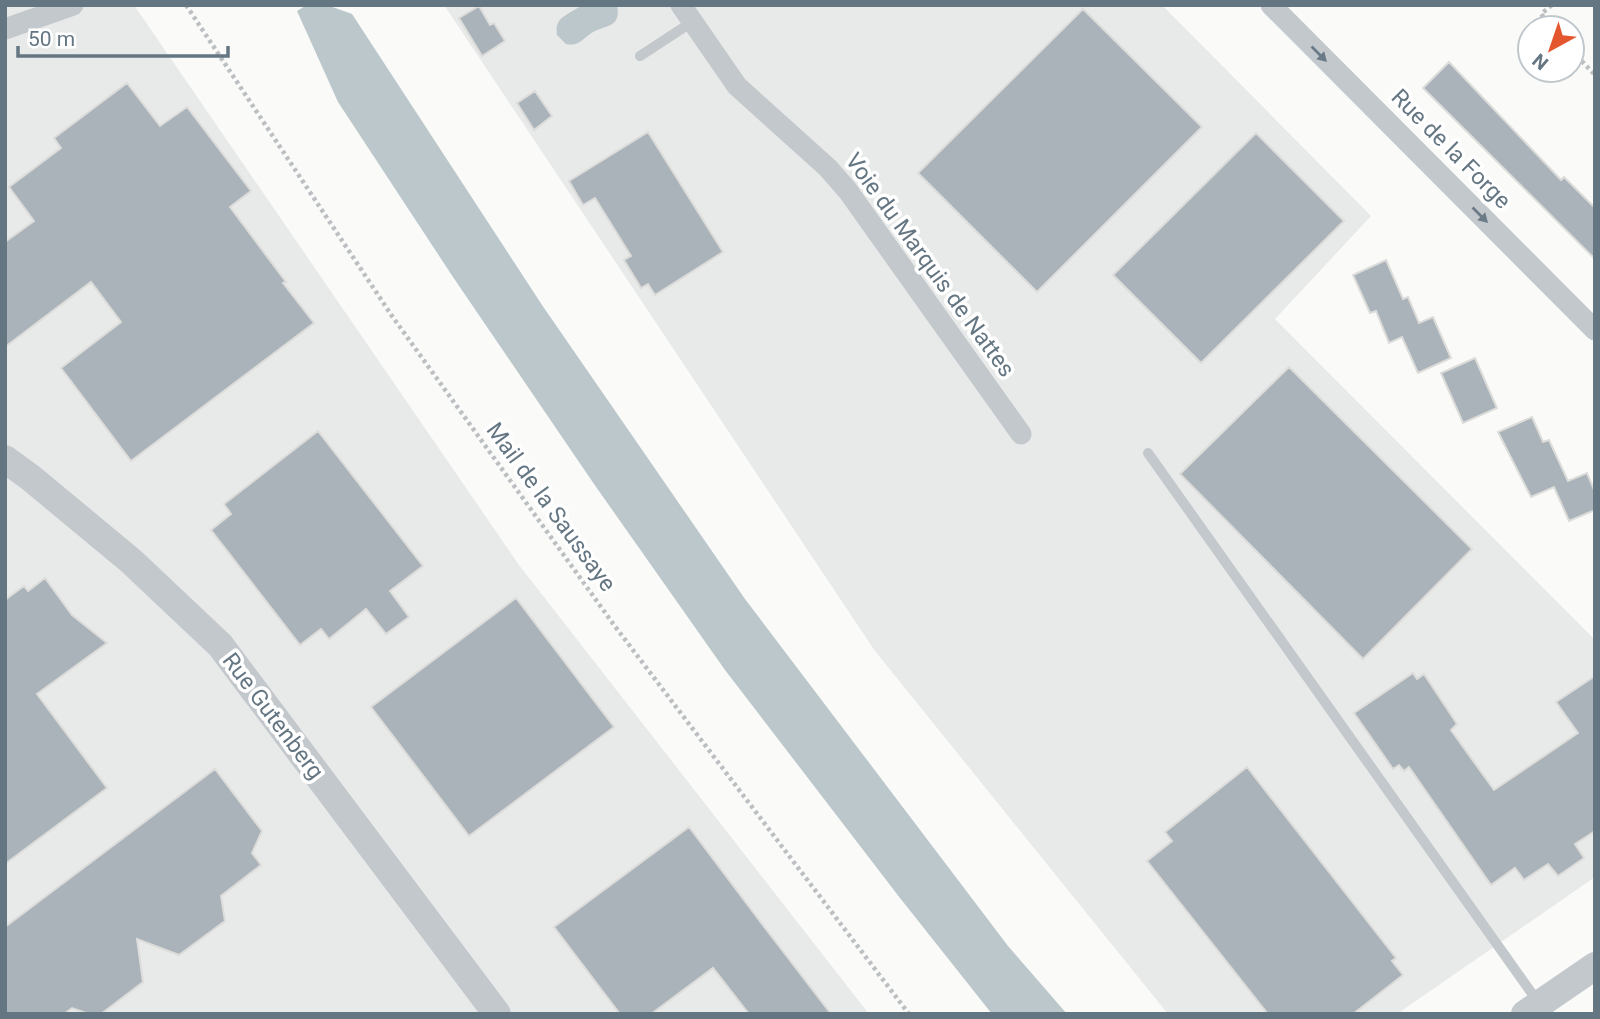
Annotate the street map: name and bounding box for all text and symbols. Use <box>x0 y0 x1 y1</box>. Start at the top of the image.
scale bar <box>18 14 228 58</box>
north arrow <box>1516 14 1586 84</box>
text: 50 m <box>28 27 75 51</box>
one-way arrow <box>1310 45 1327 61</box>
text: N <box>1528 49 1553 75</box>
street label: Rue de la Forge <box>1386 84 1516 214</box>
street label: Voie du Marquis de Nattes <box>840 148 1020 382</box>
one-way arrow <box>1471 206 1488 223</box>
street label: Mail de la Saussaye <box>481 417 621 597</box>
street label: Rue Gutenberg <box>217 648 329 784</box>

